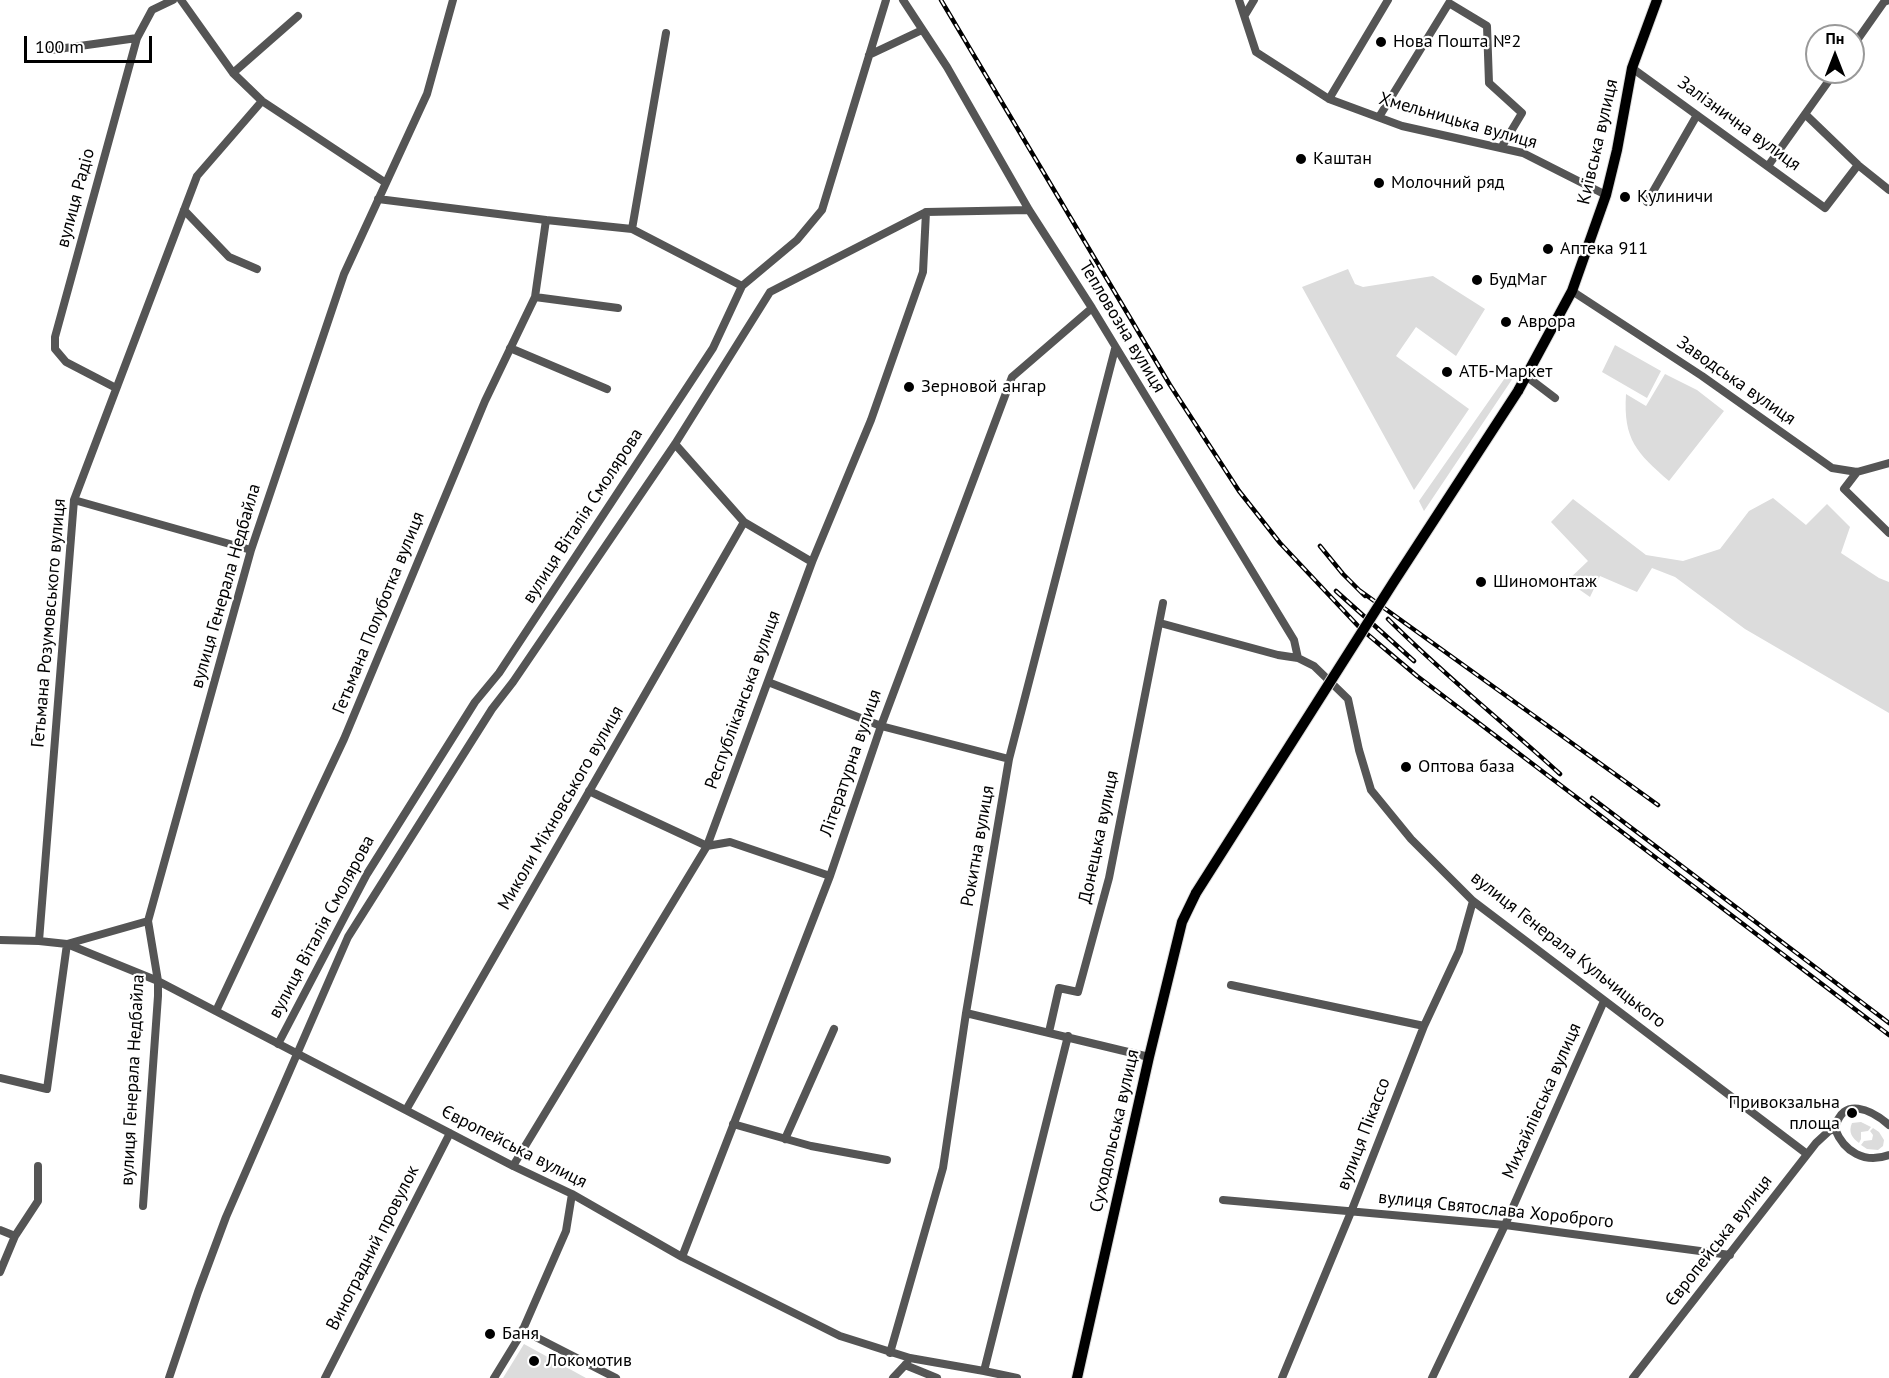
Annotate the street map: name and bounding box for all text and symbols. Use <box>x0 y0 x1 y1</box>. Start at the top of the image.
scale bar <box>27 24 154 62</box>
north arrow <box>1805 24 1865 84</box>
text: Пн <box>1826 28 1844 48</box>
place label: Нова Пошта №2 <box>1393 31 1521 53</box>
text: 100 m <box>35 35 84 58</box>
marker: Нова Пошта №2 <box>1374 35 1388 49</box>
street label: Залізнична вулиця <box>1673 72 1805 176</box>
street label: Київська вулиця <box>1573 77 1623 207</box>
street label: Хмельницька вулиця <box>1376 88 1540 154</box>
street label: вулиця Радіо <box>52 146 100 250</box>
place label: Каштан <box>1313 148 1372 170</box>
marker: Каштан <box>1294 152 1308 166</box>
place label: Молочний ряд <box>1391 172 1505 194</box>
marker: Молочний ряд <box>1372 176 1386 190</box>
place label: Кулиничи <box>1637 186 1713 208</box>
marker: Кулиничи <box>1618 190 1632 204</box>
place label: Аптека 911 <box>1560 238 1648 260</box>
marker: Аптека 911 <box>1541 242 1555 256</box>
street label: Тепловозна вулиця <box>1074 257 1170 397</box>
place label: БудМаг <box>1489 269 1547 291</box>
marker: БудМаг <box>1470 273 1484 287</box>
place label: Аврора <box>1518 311 1576 333</box>
marker: Аврора <box>1499 315 1513 329</box>
street label: Заводська вулиця <box>1672 332 1800 430</box>
place label: АТБ-Маркет <box>1459 361 1552 383</box>
marker: АТБ-Маркет <box>1440 365 1454 379</box>
place label: Зерновой ангар <box>921 376 1046 398</box>
marker: Зерновой ангар <box>902 380 916 394</box>
street label: вулиця Віталія Смолярова <box>518 424 648 608</box>
street label: вулиця Генерала Недбайла <box>186 481 266 691</box>
street label: Гетьмана Розумовського вулиця <box>27 498 71 748</box>
street label: Гетьмана Полуботка вулиця <box>328 509 430 717</box>
place label: Шиномонтаж <box>1493 571 1597 593</box>
marker: Шиномонтаж <box>1474 575 1488 589</box>
street label: Республіканська вулиця <box>701 608 785 792</box>
street label: Літературна вулиця <box>816 687 886 839</box>
street label: Миколи Міхновського вулиця <box>494 702 628 914</box>
place label: Оптова база <box>1418 756 1515 778</box>
marker: Оптова база <box>1399 760 1413 774</box>
street label: Донецька вулиця <box>1074 769 1124 905</box>
street label: Рокитна вулиця <box>957 784 999 908</box>
street label: вулиця Віталія Смолярова <box>265 832 379 1022</box>
street label: вулиця Генерала Кульчицького <box>1466 867 1670 1033</box>
street label: вулиця Генерала Недбайла <box>117 974 149 1186</box>
street label: Михайлівська вулиця <box>1498 1020 1586 1182</box>
street label: Суходольська вулиця <box>1086 1047 1144 1215</box>
street label: вулиця Пікассо <box>1333 1075 1395 1193</box>
place label: Привокзальна площа <box>1728 1092 1840 1134</box>
street label: Європейська вулиця <box>438 1101 590 1193</box>
marker: Привокзальна площа <box>1845 1106 1859 1120</box>
street label: Виноградний провулок <box>322 1162 424 1334</box>
street label: Європейська вулиця <box>1661 1171 1777 1311</box>
street label: вулиця Святослава Хороброго <box>1377 1187 1615 1233</box>
place label: Баня <box>502 1323 539 1345</box>
marker: Баня <box>483 1327 497 1341</box>
place label: Локомотив <box>546 1350 632 1372</box>
marker: Локомотив <box>527 1354 541 1368</box>

